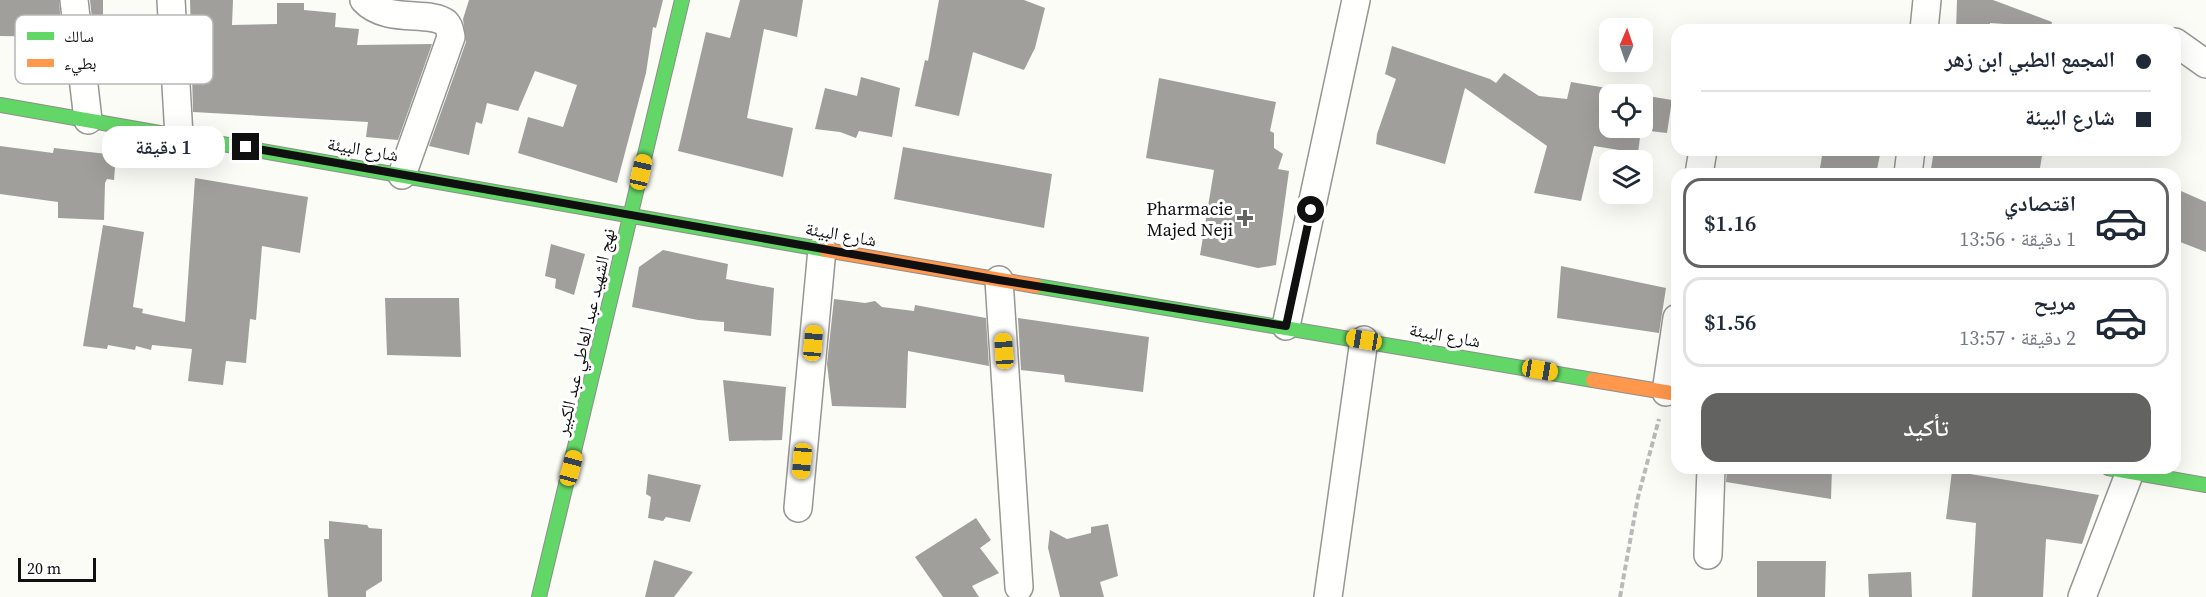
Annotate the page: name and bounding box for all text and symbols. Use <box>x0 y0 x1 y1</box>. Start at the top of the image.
legend <box>15 15 213 84</box>
north arrow <box>1599 18 1653 72</box>
map controls <box>1599 18 1653 204</box>
text: سالك <box>64 25 94 47</box>
text: المجمع الطبي ابن زهر <box>1945 44 2115 74</box>
text: بطيء <box>64 52 96 76</box>
button: locate <box>1599 84 1653 138</box>
text: شارع البيئة <box>2025 102 2115 132</box>
callout: 1 دقيقة <box>102 126 225 168</box>
street label: شارع البيئة <box>326 130 400 168</box>
text: 1 دقيقة <box>135 133 192 161</box>
route end <box>232 133 259 160</box>
button: layers <box>1599 150 1653 204</box>
car <box>628 152 654 192</box>
text: اقتصادي <box>2004 188 2076 218</box>
place label: Pharmacie Majed Neji <box>1146 196 1233 242</box>
route start <box>1297 196 1324 223</box>
icon: car <box>2094 196 2148 250</box>
text: $1.16 <box>1704 208 1756 238</box>
marker: Pharmacie Majed Neji <box>1238 211 1252 225</box>
street label: شارع البيئة <box>804 215 878 253</box>
text: 1 دقيقة · 13:56 <box>1959 225 2076 253</box>
street label: نهج الشهيد عبد العاطي عبد الكبير <box>549 226 624 440</box>
text: مريح <box>2033 287 2076 317</box>
icon: car <box>2094 295 2148 349</box>
text: $1.56 <box>1704 307 1756 337</box>
street label: شارع البيئة <box>1408 316 1482 354</box>
car <box>802 324 824 362</box>
text: 2 دقيقة · 13:57 <box>1959 324 2076 352</box>
car <box>1345 328 1383 352</box>
car <box>994 332 1014 370</box>
car <box>1521 358 1559 382</box>
button: تأكيد <box>1701 393 2151 462</box>
car <box>791 442 813 480</box>
car <box>558 448 584 488</box>
scale bar <box>18 555 96 582</box>
text: 20 m <box>27 557 61 579</box>

